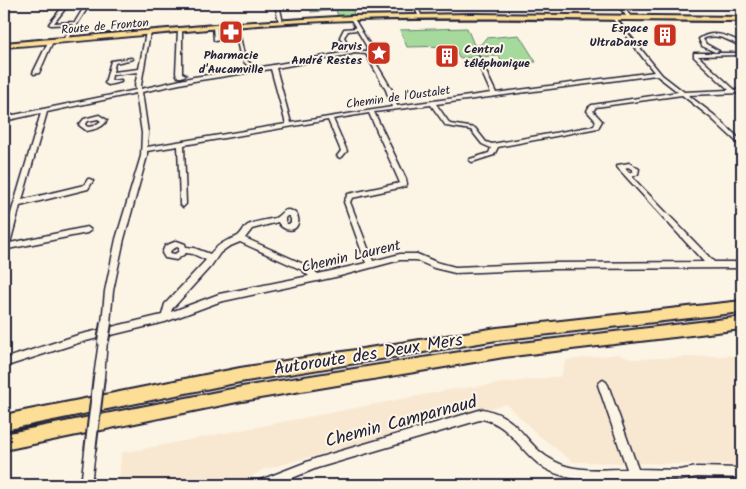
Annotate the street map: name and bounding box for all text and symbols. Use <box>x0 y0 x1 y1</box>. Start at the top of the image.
street label: Route de Fronton <box>60 13 150 40</box>
pharmacy icon: Pharmacie d'Aucamville <box>218 19 244 45</box>
place label: Espace UltraDanse <box>590 19 648 52</box>
building icon: Espace UltraDanse <box>652 22 678 48</box>
place label: Parvis André Restes <box>291 37 362 70</box>
place icon: Parvis André Restes <box>366 40 392 66</box>
place label: Central téléphonique <box>464 40 530 73</box>
building icon: Central téléphonique <box>434 43 460 69</box>
place label: Pharmacie d'Aucamville <box>199 46 264 79</box>
street label: Chemin de l'Oustalet <box>345 81 452 114</box>
street label: Chemin Laurent <box>299 234 403 280</box>
street label: Autoroute des Deux Mers <box>272 326 465 385</box>
street label: Chemin Camparnaud <box>322 388 482 457</box>

